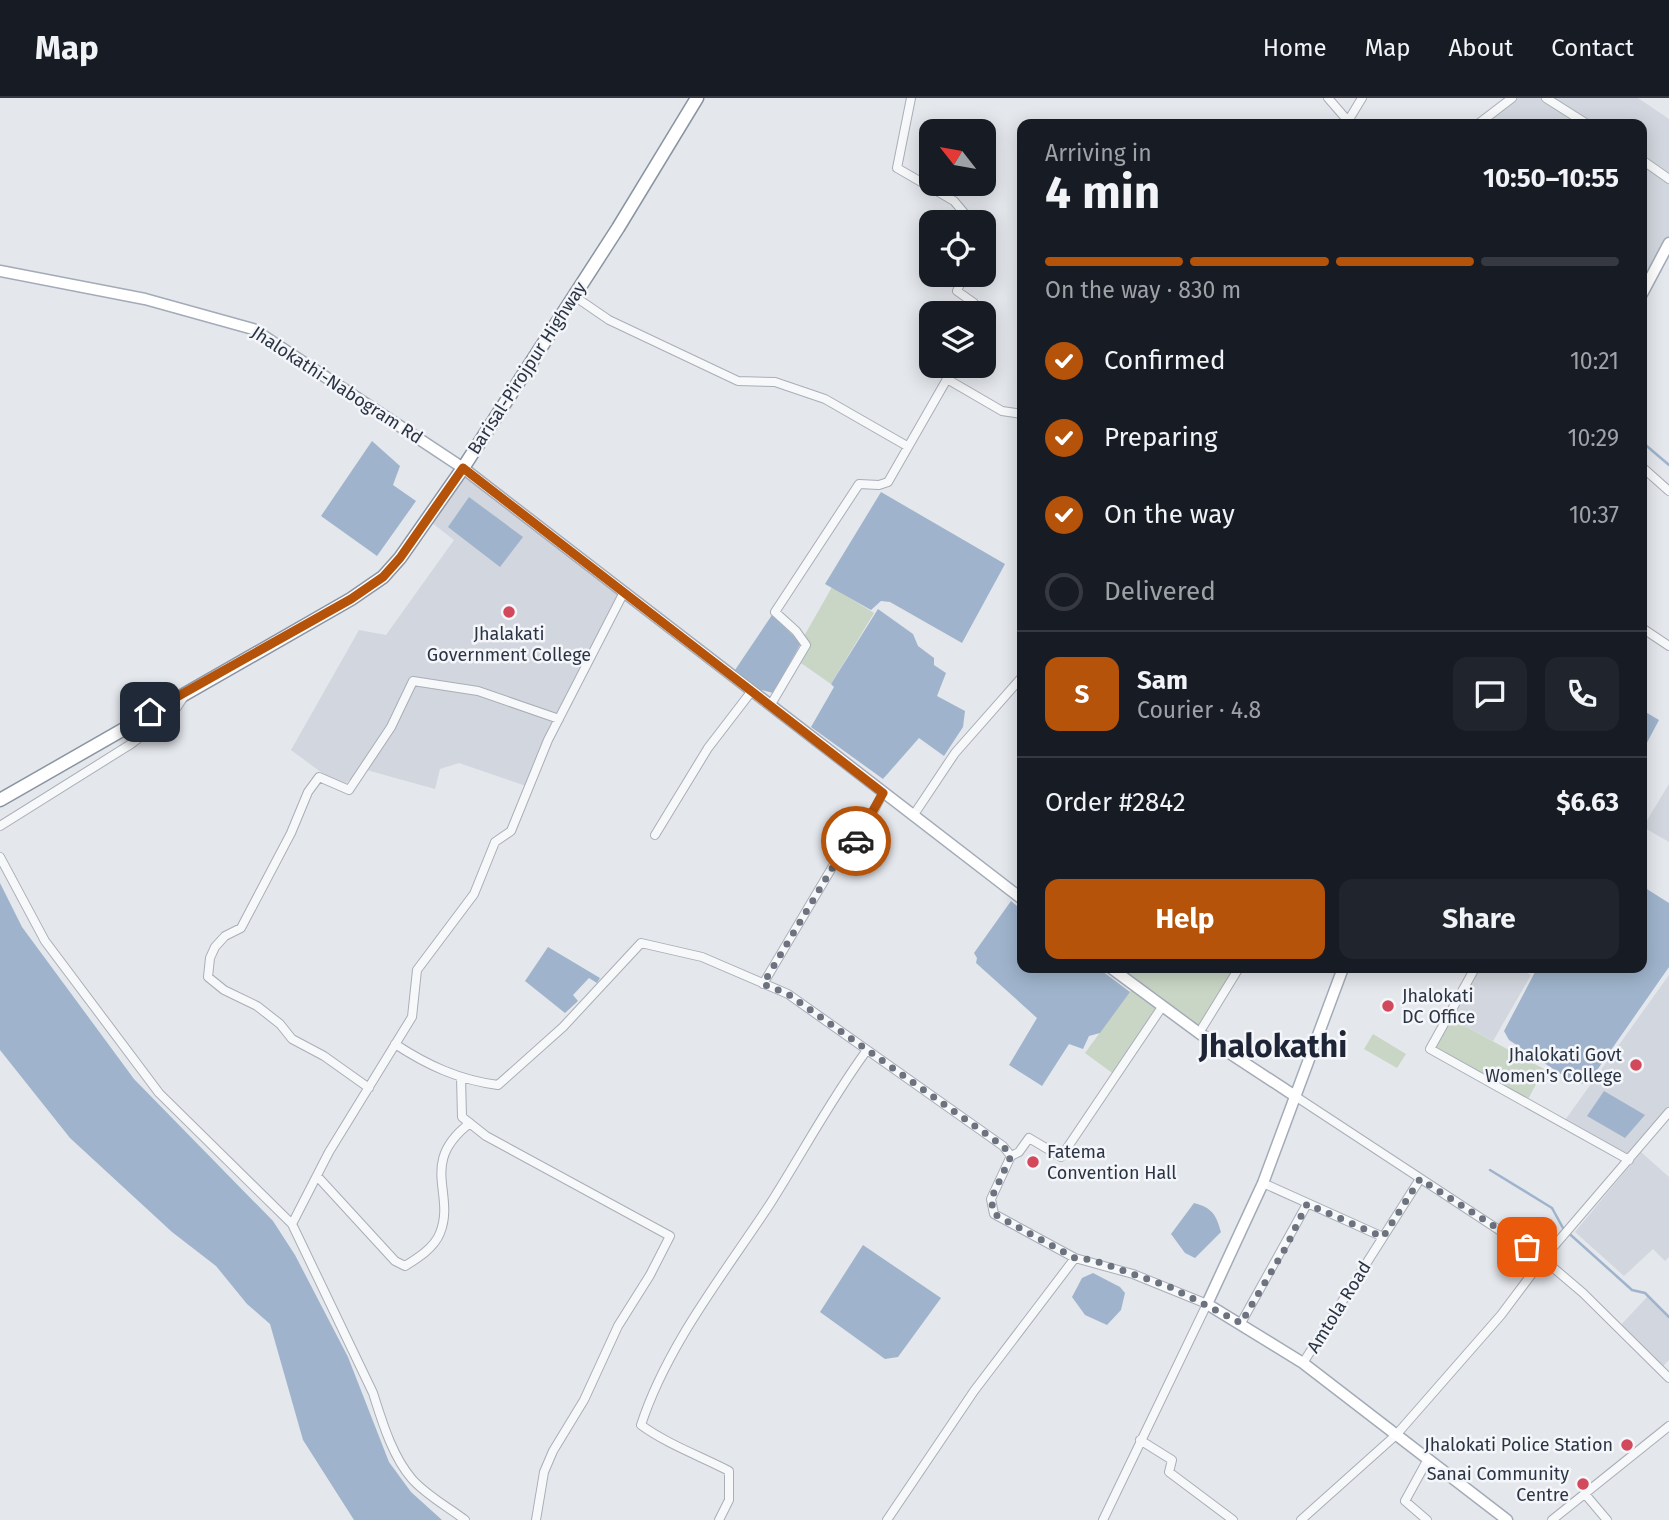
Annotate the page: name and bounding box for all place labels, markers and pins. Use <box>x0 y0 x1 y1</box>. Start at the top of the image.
marker: Jhalakati Government College <box>501 604 517 620</box>
place label: Jhalakati Government College <box>427 623 591 666</box>
pin <box>120 682 180 742</box>
place label: Jhalokati DC Office <box>1402 985 1475 1028</box>
marker: Jhalokati DC Office <box>1380 998 1396 1014</box>
place label: Jhalokati Govt Women's College <box>1485 1044 1622 1087</box>
marker: Jhalokati Govt Women's College <box>1628 1057 1644 1073</box>
place label: Fatema Convention Hall <box>1047 1141 1177 1184</box>
marker: Fatema Convention Hall <box>1025 1154 1041 1170</box>
pin <box>1497 1217 1557 1277</box>
place label: Jhalokati Police Station <box>1424 1434 1613 1456</box>
marker: Jhalokati Police Station <box>1619 1437 1635 1453</box>
place label: Sanai Community Centre <box>1427 1463 1569 1506</box>
marker: Sanai Community Centre <box>1575 1476 1591 1492</box>

